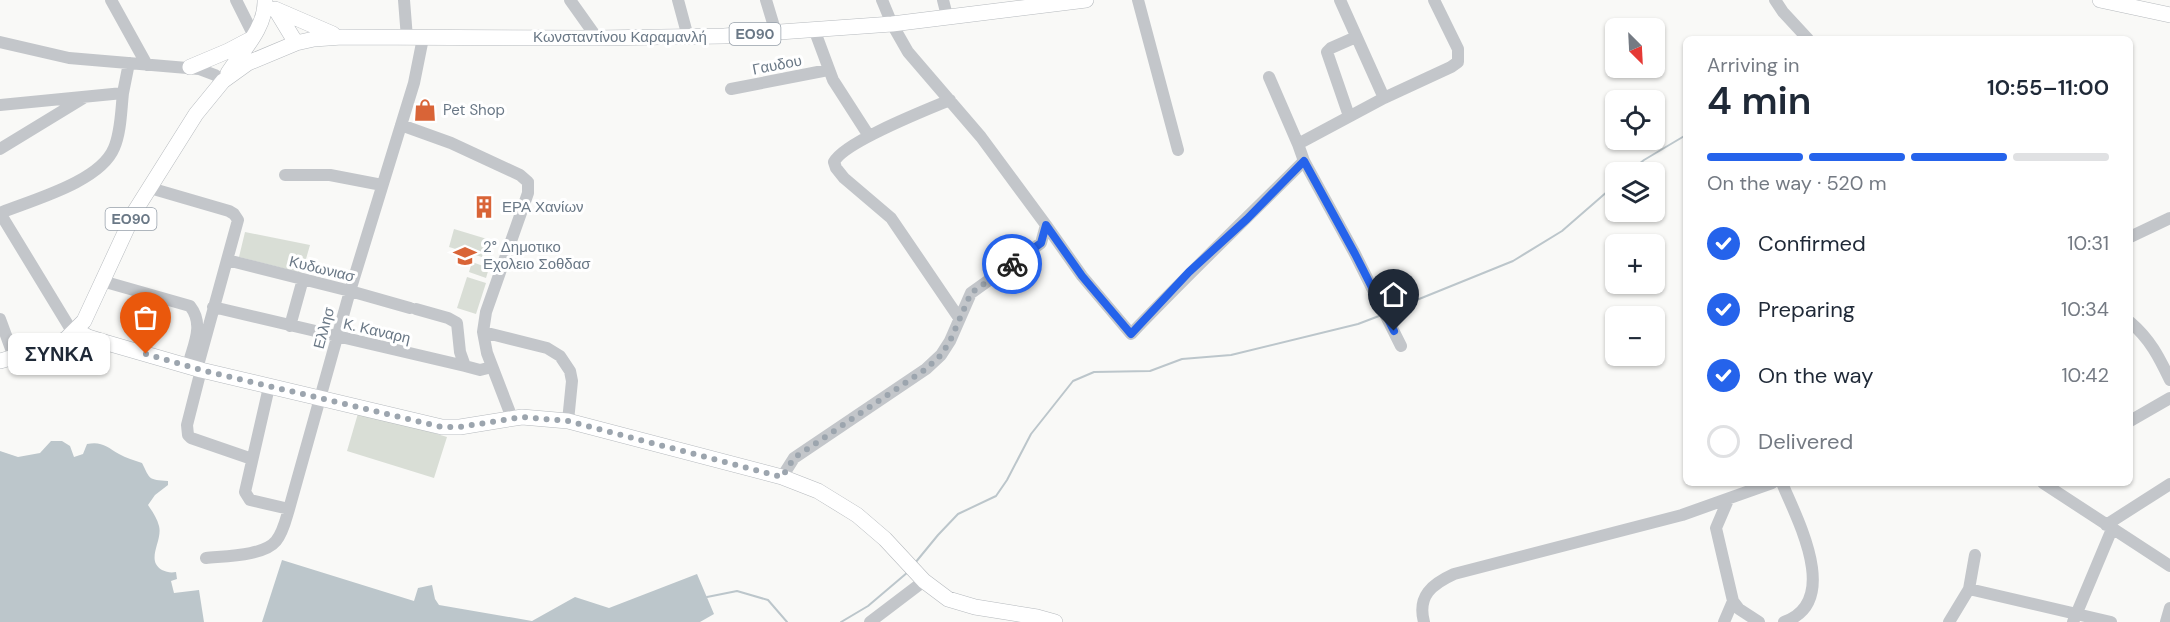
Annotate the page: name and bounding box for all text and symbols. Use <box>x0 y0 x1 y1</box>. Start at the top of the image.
north arrow <box>1605 18 1665 78</box>
map controls <box>1605 18 1665 366</box>
road number: ΕΟ90 <box>730 23 780 45</box>
street label: Κωνσταντίνου Καραμανλή <box>533 27 707 47</box>
street label: Γαυδου <box>751 50 803 80</box>
text: Arriving in <box>1707 52 1799 78</box>
text: 10:55–11:00 <box>1987 73 2109 102</box>
text: 4 min <box>1707 75 1811 126</box>
button: locate <box>1605 90 1665 150</box>
shop icon: Pet Shop <box>412 97 438 123</box>
place label: Pet Shop <box>443 100 505 120</box>
button: layers <box>1605 162 1665 222</box>
text: On the way · 520 m <box>1707 170 1887 196</box>
building icon: ΕΡΑ Χανίων <box>471 194 497 220</box>
place label: ΕΡΑ Χανίων <box>502 197 584 217</box>
road number: ΕΟ90 <box>106 208 156 230</box>
icon: check <box>1707 227 1740 260</box>
text: Confirmed <box>1758 229 1866 258</box>
text: 10:31 <box>2067 230 2109 256</box>
courier <box>982 234 1042 294</box>
button: + <box>1605 234 1665 294</box>
place label: 2° Δημοτικο Εχολειο Σοθδασ <box>483 237 591 274</box>
school or university icon: 2° Δημοτικο Εχολειο Σοθδασ <box>452 243 478 269</box>
icon: bike <box>996 248 1029 281</box>
street label: Κυδωνιασ <box>287 251 358 287</box>
pin <box>1368 269 1419 331</box>
icon: home <box>1377 278 1410 311</box>
pin <box>120 292 171 354</box>
icon: check <box>1707 293 1740 326</box>
text: Preparing <box>1758 295 1855 324</box>
text: 10:34 <box>2061 296 2109 322</box>
icon: bag <box>129 301 162 334</box>
street label: Ελλησ <box>309 304 339 351</box>
button: − <box>1605 306 1665 366</box>
street label: Κ. Καναρη <box>341 314 413 348</box>
callout: ΣΥΝΚΑ <box>8 333 110 375</box>
text: ΣΥΝΚΑ <box>25 341 93 367</box>
icon: check <box>1707 359 1740 392</box>
text: On the way <box>1758 361 1873 390</box>
text: 10:42 <box>2061 362 2109 388</box>
text: Delivered <box>1758 427 1853 456</box>

